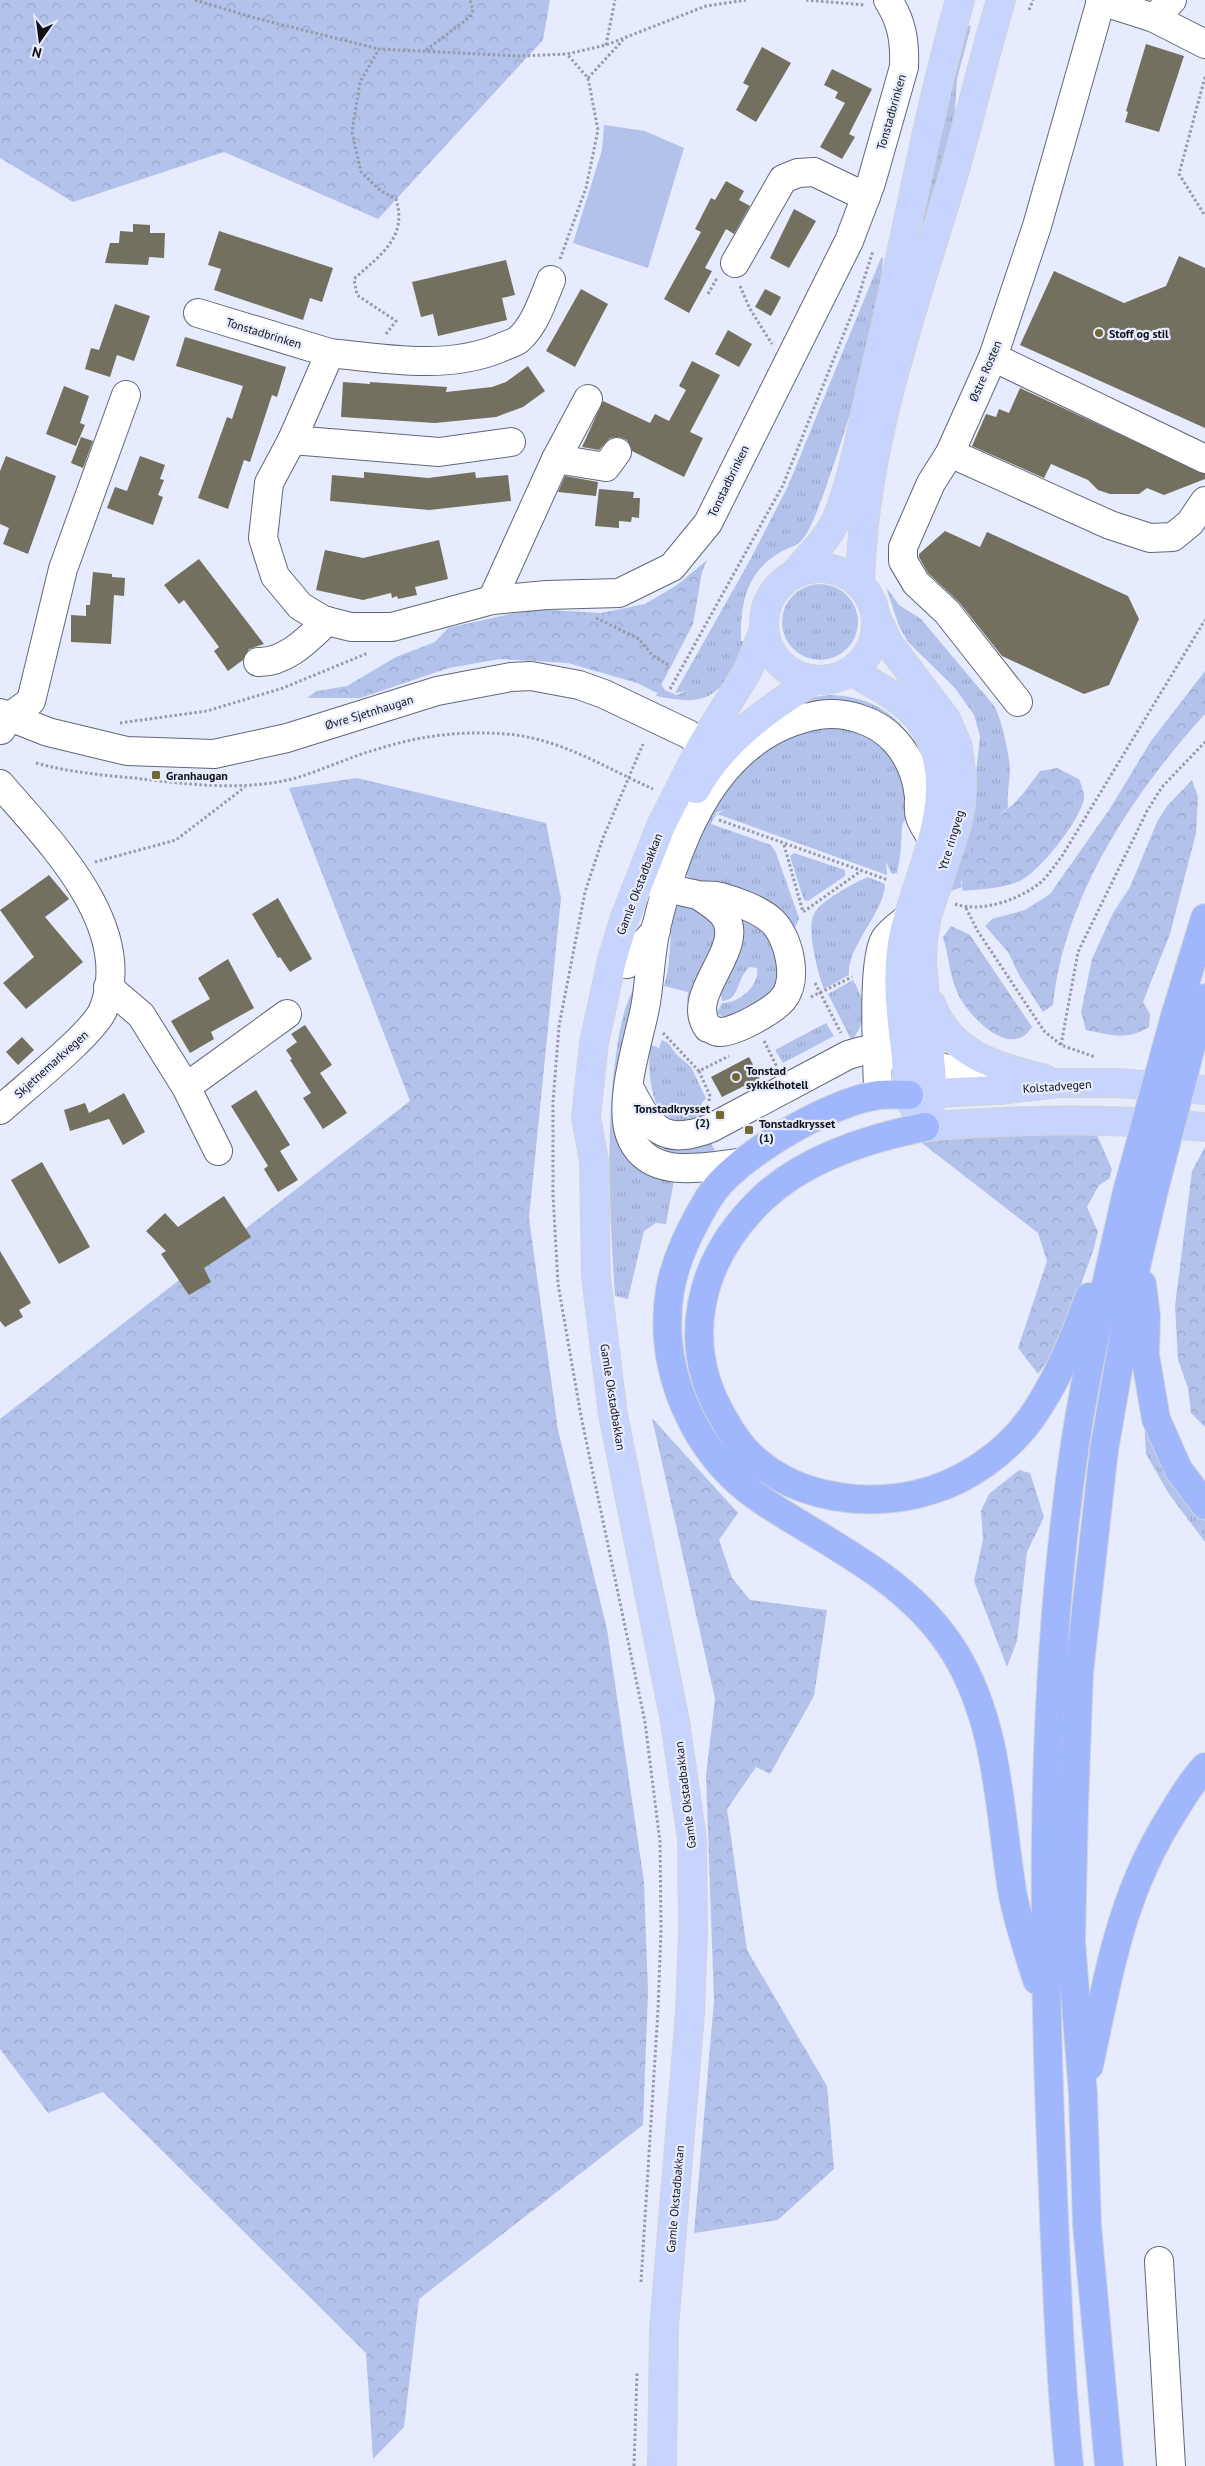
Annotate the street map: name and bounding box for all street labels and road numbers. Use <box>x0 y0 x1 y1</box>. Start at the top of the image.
street label: Tonstadbrinken <box>873 72 909 152</box>
street label: Tonstadbrinken <box>224 314 304 352</box>
street label: Østre Rosten <box>965 338 1005 404</box>
street label: Tonstadbrinken <box>704 443 752 519</box>
street label: Øvre Sjetnhaugan <box>323 691 415 733</box>
street label: Ytre ringveg <box>935 808 967 872</box>
street label: Gamle Okstadbakkan <box>613 831 665 937</box>
street label: Skjetnemarkvegen <box>11 1027 91 1101</box>
street label: Kolstadvegen <box>1022 1076 1092 1096</box>
street label: Gamle Okstadbakkan <box>597 1343 629 1451</box>
street label: Gamle Okstadbakkan <box>671 1741 699 1849</box>
street label: Gamle Okstadbakkan <box>663 2145 687 2253</box>

